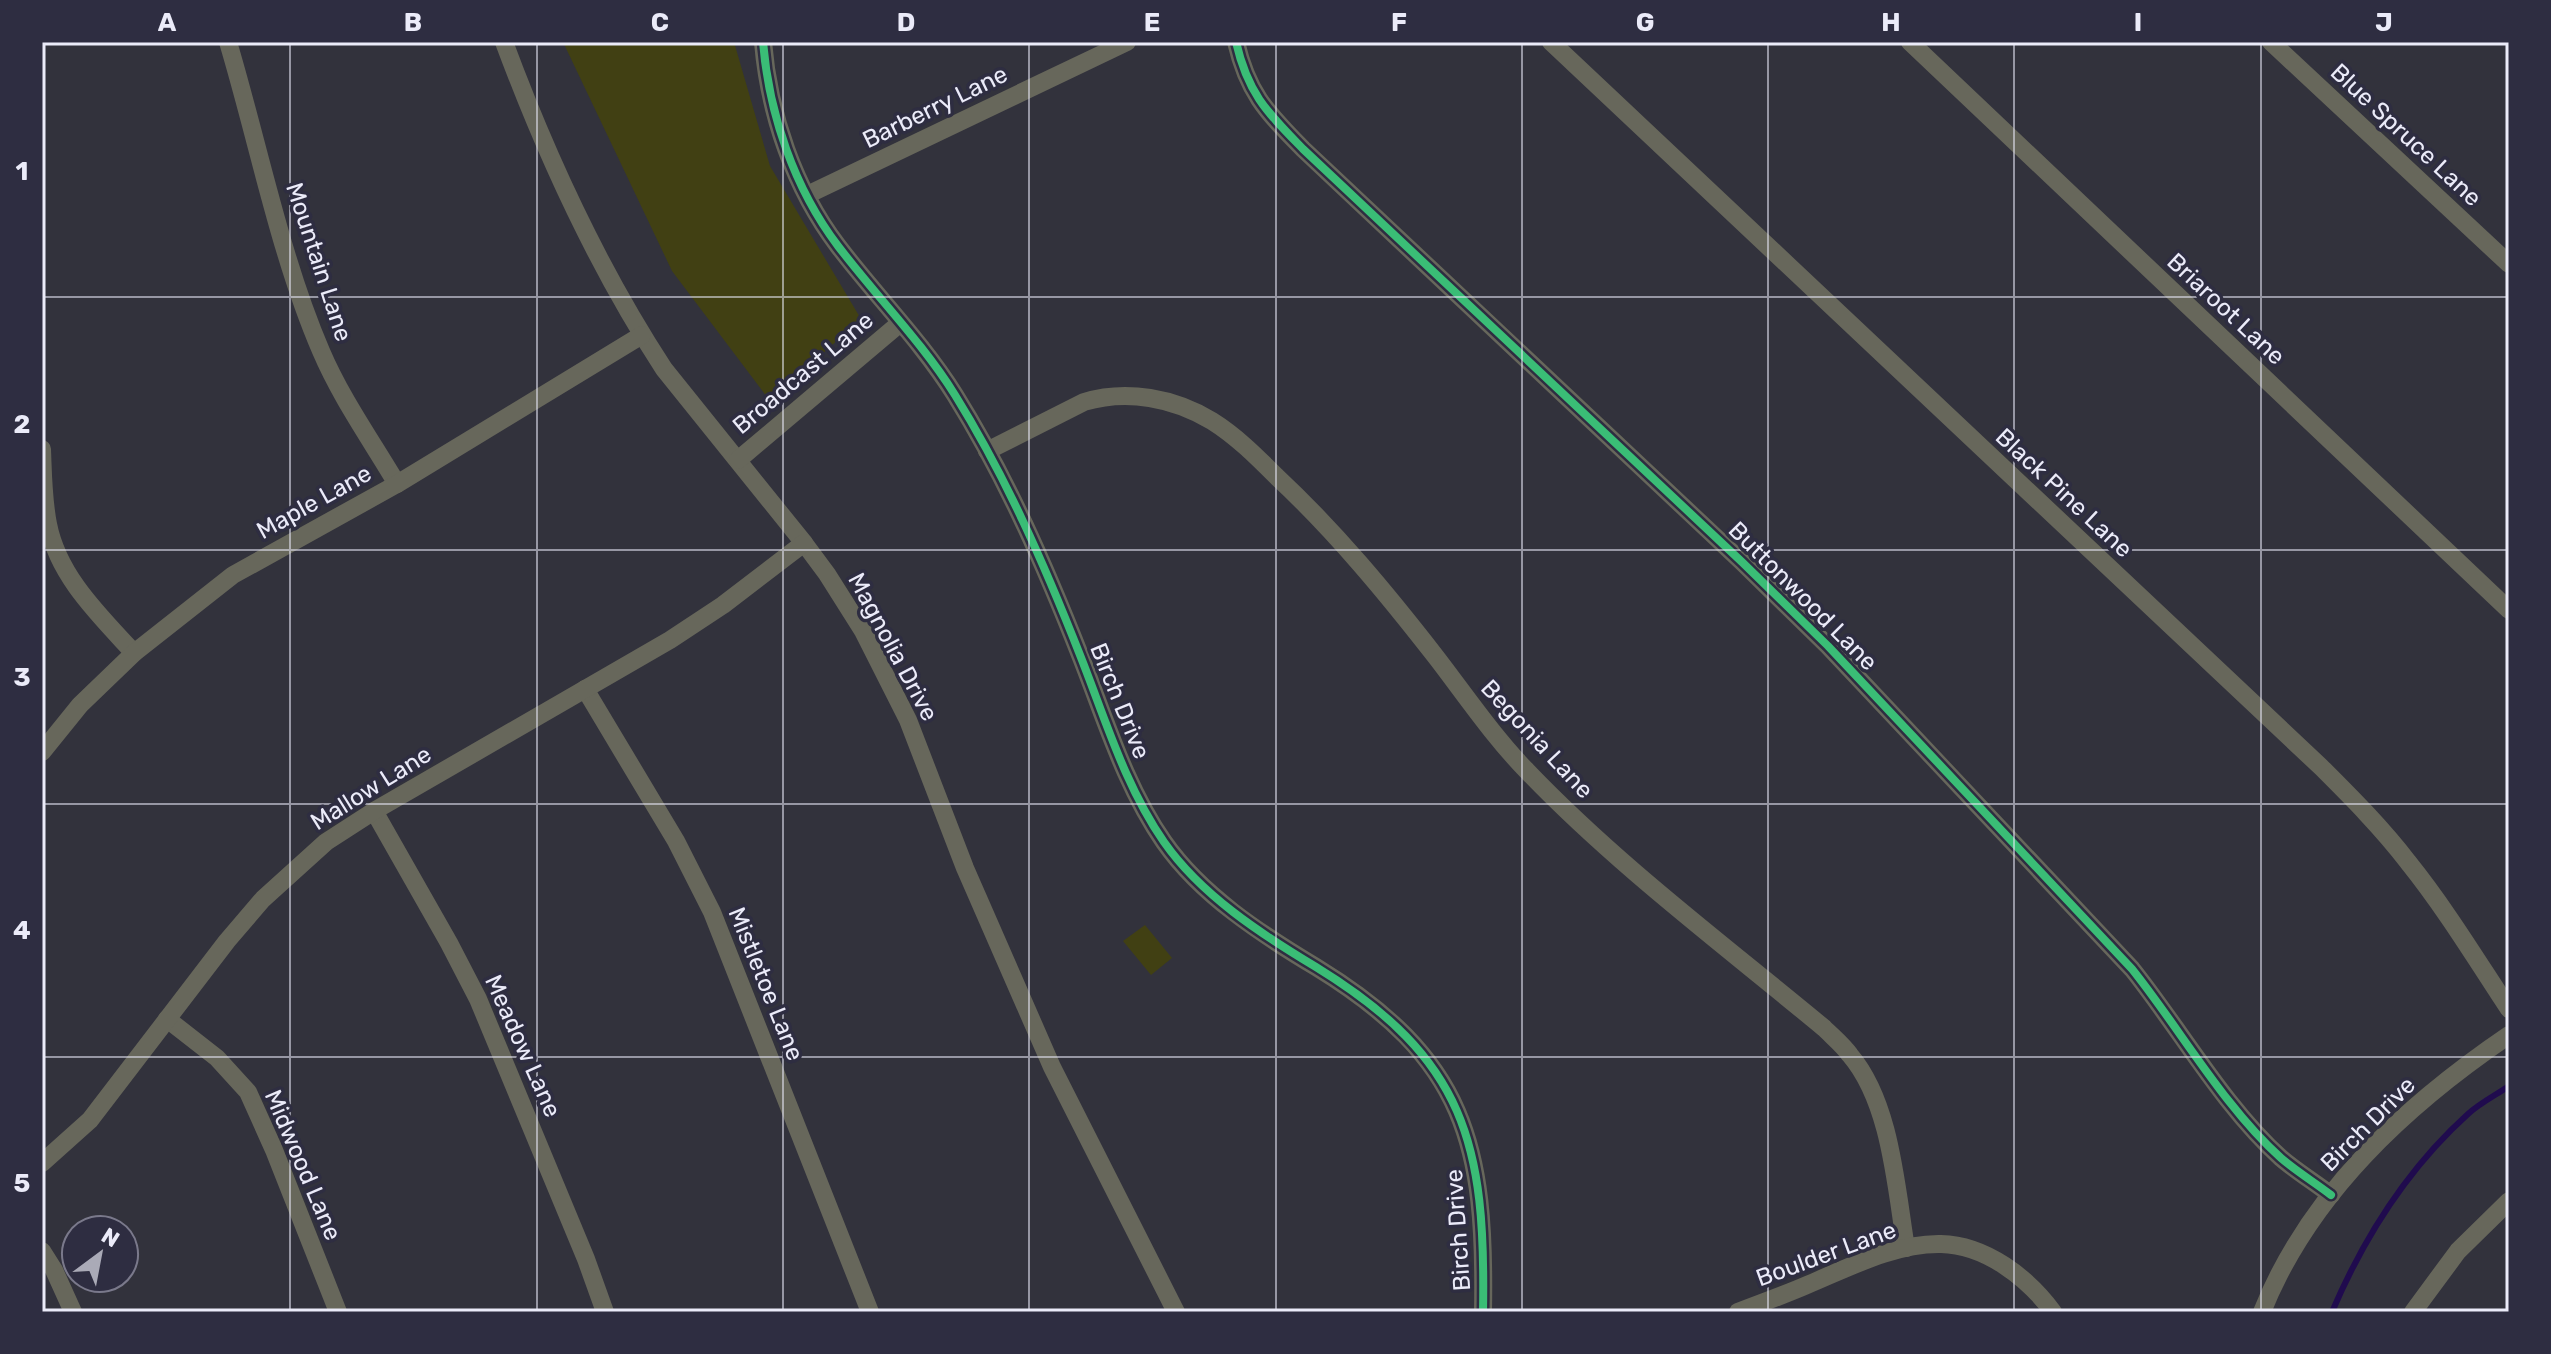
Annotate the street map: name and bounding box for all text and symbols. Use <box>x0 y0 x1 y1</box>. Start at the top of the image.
text: A <box>158 7 177 38</box>
text: B <box>404 7 422 38</box>
text: C <box>651 7 669 38</box>
text: D <box>897 7 915 38</box>
text: E <box>1144 7 1160 38</box>
text: F <box>1391 7 1407 38</box>
text: G <box>1636 7 1654 38</box>
text: H <box>1881 7 1901 38</box>
text: I <box>2134 7 2142 38</box>
text: J <box>2375 7 2393 38</box>
street label: Blue Spruce Lane <box>2325 58 2487 212</box>
street label: Barberry Lane <box>858 60 1012 154</box>
text: 1 <box>16 156 28 187</box>
street label: Mountain Lane <box>280 179 358 345</box>
street label: Briaroot Lane <box>2161 247 2291 371</box>
street label: Broadcast Lane <box>727 306 879 440</box>
text: 2 <box>14 409 30 440</box>
street label: Black Pine Lane <box>1990 423 2138 563</box>
street label: Maple Lane <box>252 459 376 545</box>
street label: Buttonwood Lane <box>1723 516 1883 676</box>
street label: Magnolia Drive <box>842 568 944 726</box>
street label: Birch Drive <box>1084 639 1156 763</box>
text: 3 <box>13 662 31 693</box>
street label: Begonia Lane <box>1475 674 1599 804</box>
street label: Mallow Lane <box>306 740 436 836</box>
street label: Mistletoe Lane <box>723 903 809 1065</box>
text: 4 <box>13 915 31 946</box>
street label: Meadow Lane <box>479 971 567 1121</box>
street label: Birch Drive <box>2315 1071 2421 1177</box>
street label: Midwood Lane <box>259 1086 347 1244</box>
text: 5 <box>14 1168 30 1199</box>
street label: Birch Drive <box>1440 1168 1476 1292</box>
north arrow <box>60 1214 140 1294</box>
street label: Boulder Lane <box>1752 1216 1900 1292</box>
text: N <box>96 1222 124 1253</box>

